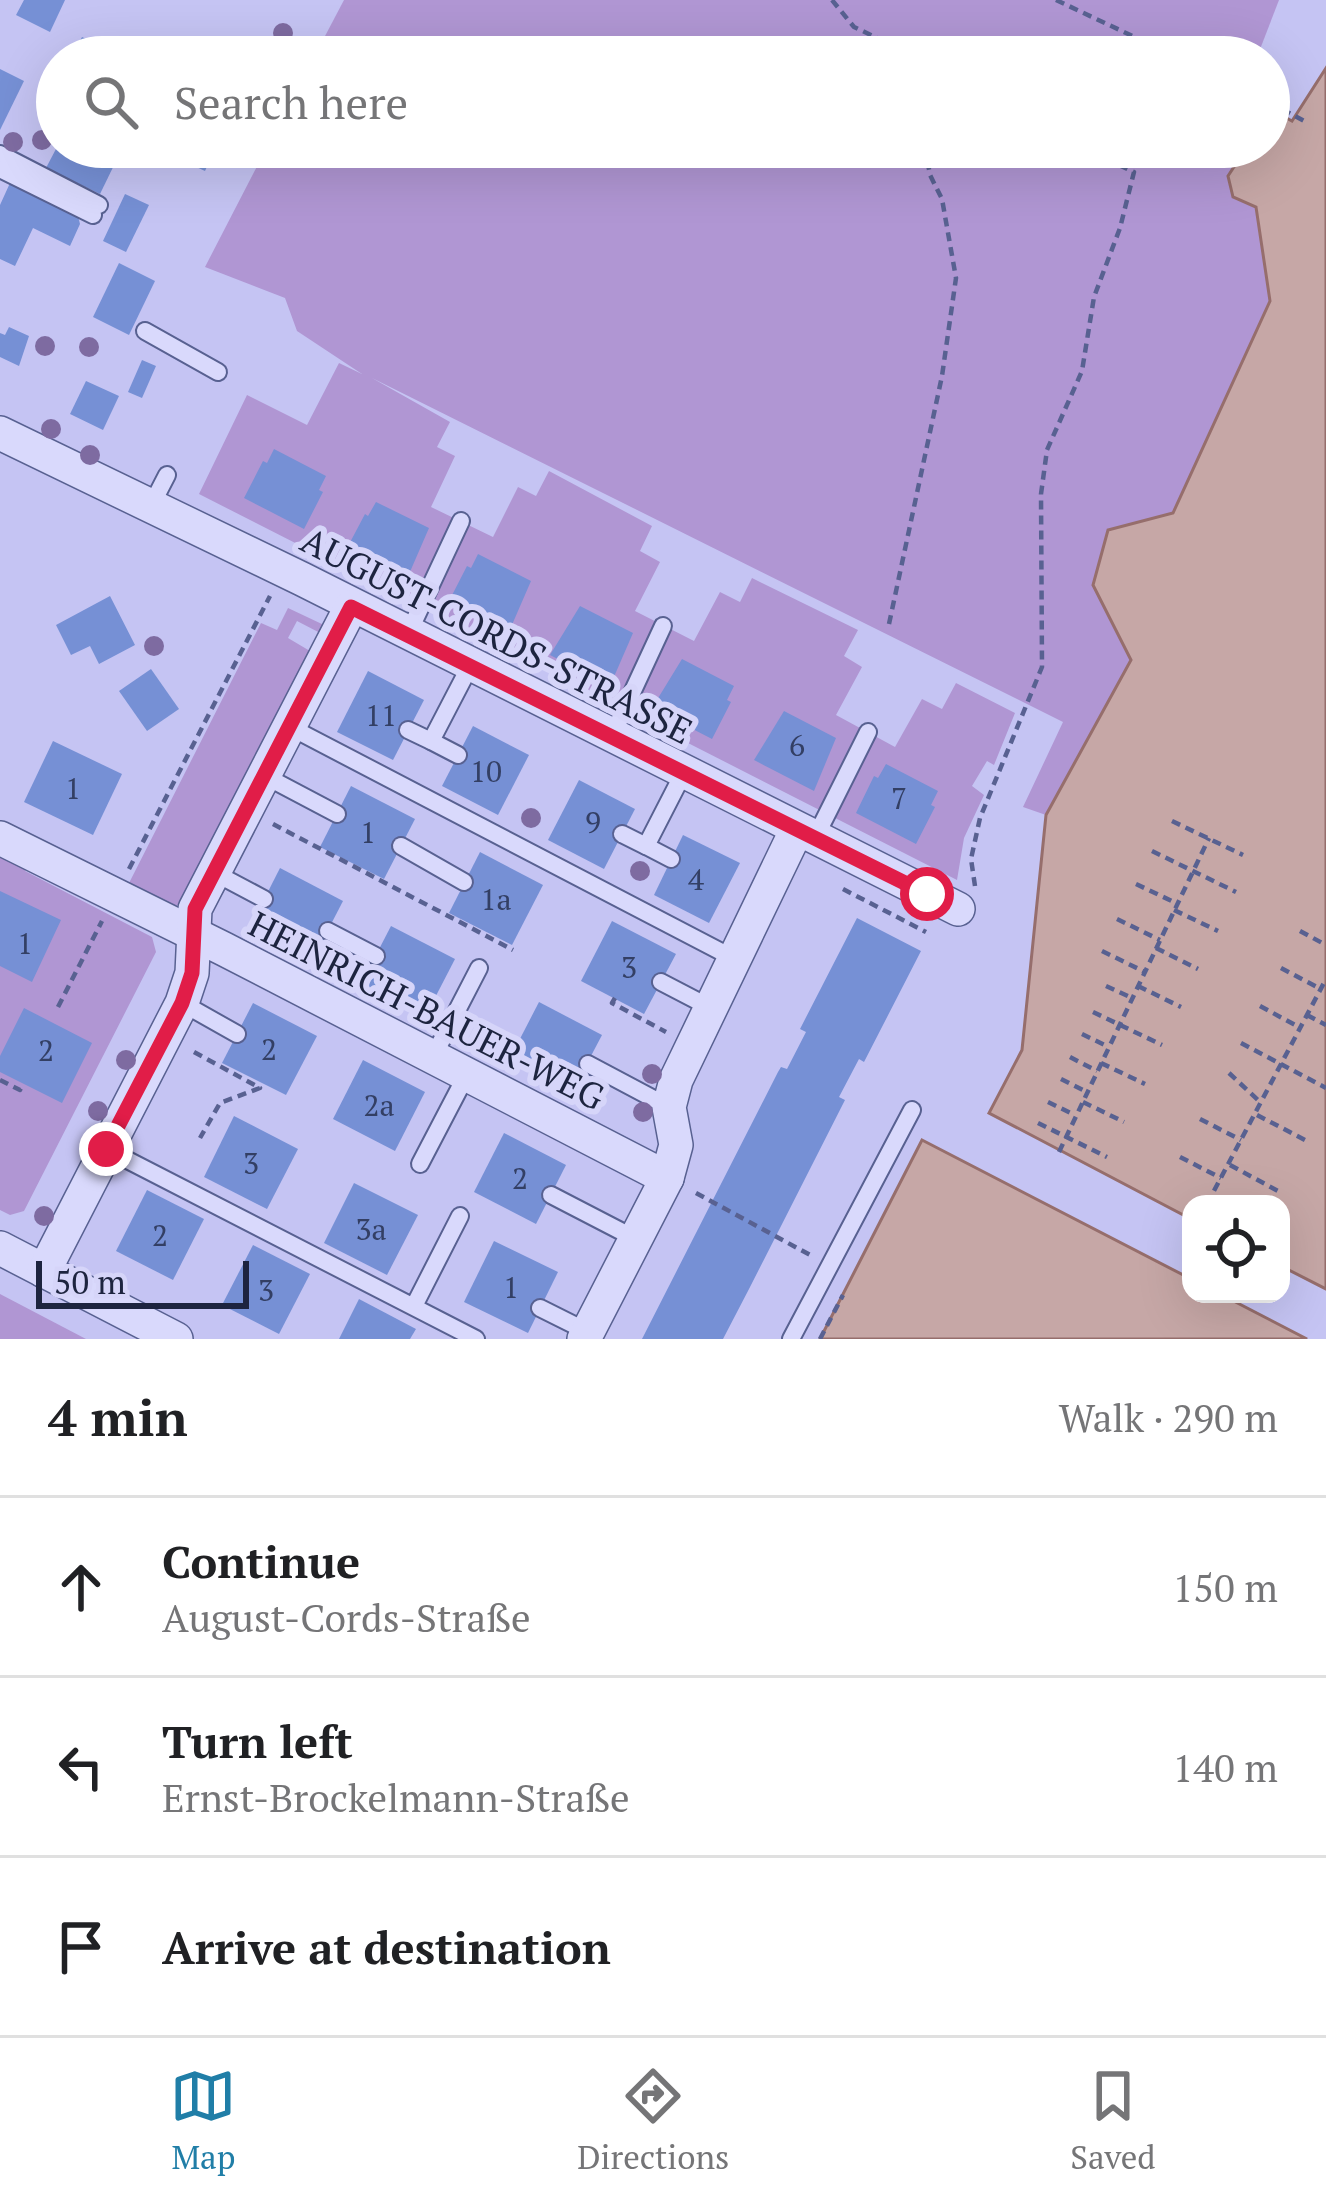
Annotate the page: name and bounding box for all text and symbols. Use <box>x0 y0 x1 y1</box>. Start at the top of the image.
search box <box>36 36 1290 168</box>
icon: search <box>78 69 144 135</box>
text: Search here <box>174 72 408 132</box>
street label: AUGUST-CORDS-STRASSE <box>293 516 701 754</box>
house number: 11 <box>365 695 397 735</box>
house number: 6 <box>789 725 805 765</box>
house number: 10 <box>470 751 502 791</box>
house number: 1 <box>65 768 81 808</box>
house number: 7 <box>891 778 907 818</box>
house number: 9 <box>585 802 601 842</box>
house number: 1 <box>360 812 376 852</box>
house number: 4 <box>688 859 704 899</box>
route start <box>900 867 954 921</box>
house number: 1a <box>480 879 512 919</box>
street label: HEINRICH-BAUER-WEG <box>241 900 613 1120</box>
house number: 1 <box>17 923 33 963</box>
house number: 3 <box>621 947 637 987</box>
house number: 2 <box>261 1029 277 1069</box>
house number: 2 <box>38 1030 54 1070</box>
house number: 2a <box>363 1085 395 1125</box>
route end <box>79 1122 133 1176</box>
house number: 3 <box>243 1143 259 1183</box>
house number: 2 <box>512 1158 528 1198</box>
map controls <box>1182 1195 1290 1303</box>
button: locate <box>1182 1195 1290 1303</box>
house number: 3a <box>355 1209 387 1249</box>
house number: 2 <box>152 1215 168 1255</box>
scale bar <box>36 1255 249 1308</box>
text: 50 m <box>54 1260 126 1303</box>
house number: 1 <box>503 1267 519 1307</box>
house number: 3 <box>258 1270 274 1310</box>
text: 4 min <box>48 1383 188 1451</box>
text: Walk · 290 m <box>1059 1391 1278 1443</box>
text: Continue <box>162 1531 360 1591</box>
icon: ahead <box>48 1554 114 1620</box>
text: 150 m <box>1173 1561 1278 1613</box>
text: August-Cords-Straße <box>162 1591 531 1643</box>
text: Turn left <box>162 1711 353 1771</box>
icon: left <box>48 1734 114 1800</box>
text: 140 m <box>1173 1741 1278 1793</box>
text: Ernst-Brockelmann-Straße <box>162 1771 630 1823</box>
icon: arrive <box>48 1914 114 1980</box>
text: Arrive at destination <box>162 1917 611 1977</box>
tab: Map <box>170 2063 236 2178</box>
tab: Directions <box>577 2063 729 2178</box>
tab: Saved <box>1070 2063 1156 2178</box>

